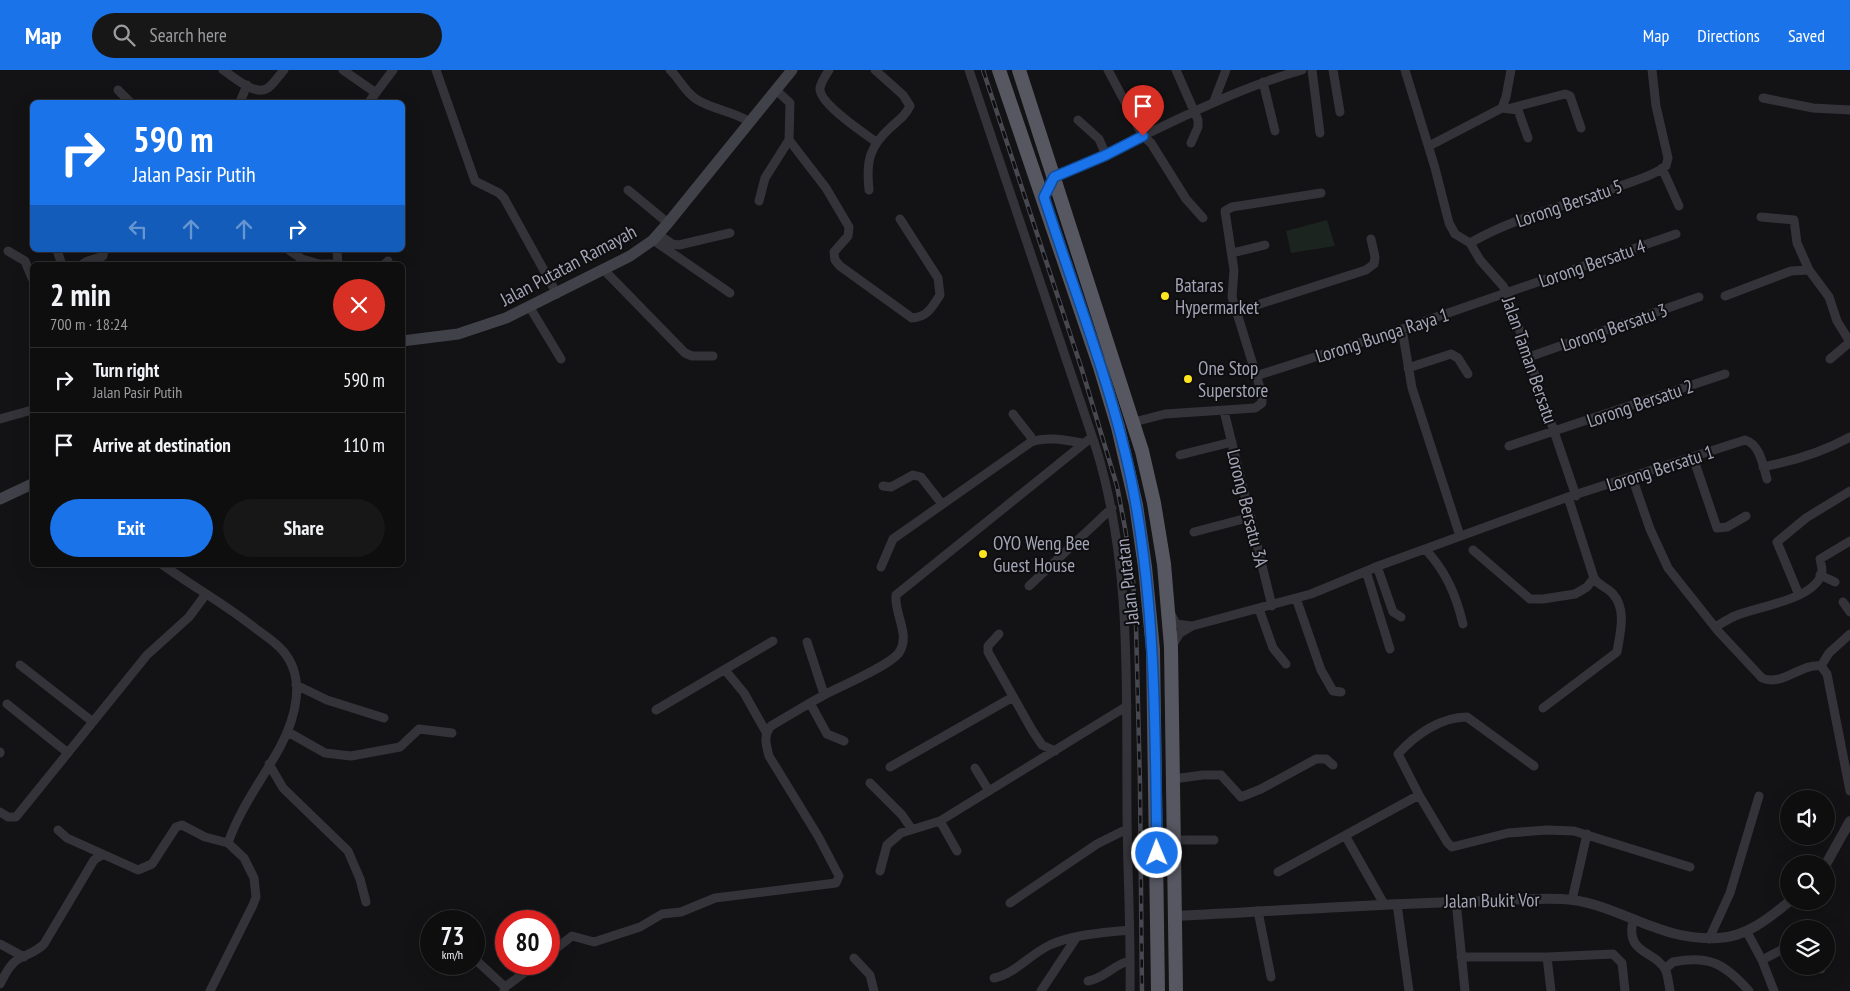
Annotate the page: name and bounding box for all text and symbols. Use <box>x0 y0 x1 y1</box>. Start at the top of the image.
search box <box>92 13 442 58</box>
text: Map <box>25 20 62 51</box>
icon: search <box>110 21 138 49</box>
text: Search here <box>150 23 227 47</box>
text: Map <box>1643 24 1669 47</box>
text: Directions <box>1697 24 1760 47</box>
text: Saved <box>1788 24 1825 47</box>
pin <box>1122 85 1164 136</box>
icon: arrive <box>1129 92 1157 120</box>
text: 590 m <box>133 116 214 162</box>
icon: right <box>50 120 115 185</box>
text: Jalan Pasir Putih <box>133 160 256 188</box>
street label: Lorong Bersatu 5 <box>1512 174 1626 232</box>
icon: left <box>124 215 152 243</box>
icon: ahead <box>177 215 205 243</box>
icon: ahead <box>230 215 258 243</box>
icon: right <box>283 215 311 243</box>
street label: Jalan Putatan Ramayah <box>495 219 640 311</box>
street label: Lorong Bersatu 4 <box>1535 233 1649 292</box>
place label: Bataras Hypermarket <box>1175 273 1260 319</box>
text: 2 min <box>50 275 111 314</box>
button: close <box>333 279 385 331</box>
marker: Bataras Hypermarket <box>1159 290 1171 302</box>
street label: Jalan Taman Bersatu <box>1497 293 1563 427</box>
street label: Lorong Bersatu 3 <box>1557 298 1671 356</box>
street label: Lorong Bunga Raya 1 <box>1312 302 1452 368</box>
text: 700 m · 18:24 <box>50 314 128 334</box>
place label: One Stop Superstore <box>1198 356 1269 402</box>
text: Turn right <box>93 358 159 382</box>
icon: right <box>50 366 78 394</box>
text: 590 m <box>343 368 385 392</box>
marker: One Stop Superstore <box>1182 373 1194 385</box>
street label: Lorong Bersatu 2 <box>1583 374 1697 432</box>
text: Jalan Pasir Putih <box>93 382 182 402</box>
icon: arrive <box>50 431 78 459</box>
text: Arrive at destination <box>93 433 231 457</box>
text: 110 m <box>343 433 385 457</box>
street label: Lorong Bersatu 1 <box>1603 439 1717 497</box>
street label: Lorong Bersatu 3A <box>1222 447 1274 569</box>
button: Exit <box>50 499 213 557</box>
button: Share <box>223 499 385 557</box>
place label: OYO Weng Bee Guest House <box>993 531 1090 577</box>
street label: Jalan Putatan <box>1110 537 1144 628</box>
marker: OYO Weng Bee Guest House <box>977 548 989 560</box>
map controls <box>1780 790 1835 975</box>
button: sound <box>1780 790 1835 845</box>
position arrow <box>1130 826 1182 878</box>
button: search <box>1780 855 1835 910</box>
street label: Jalan Bukit Vor <box>1443 887 1541 913</box>
speed limit sign: 80 <box>495 910 560 975</box>
text: 73 <box>441 920 464 952</box>
button: layers <box>1780 920 1835 975</box>
text: km/h <box>442 947 463 962</box>

